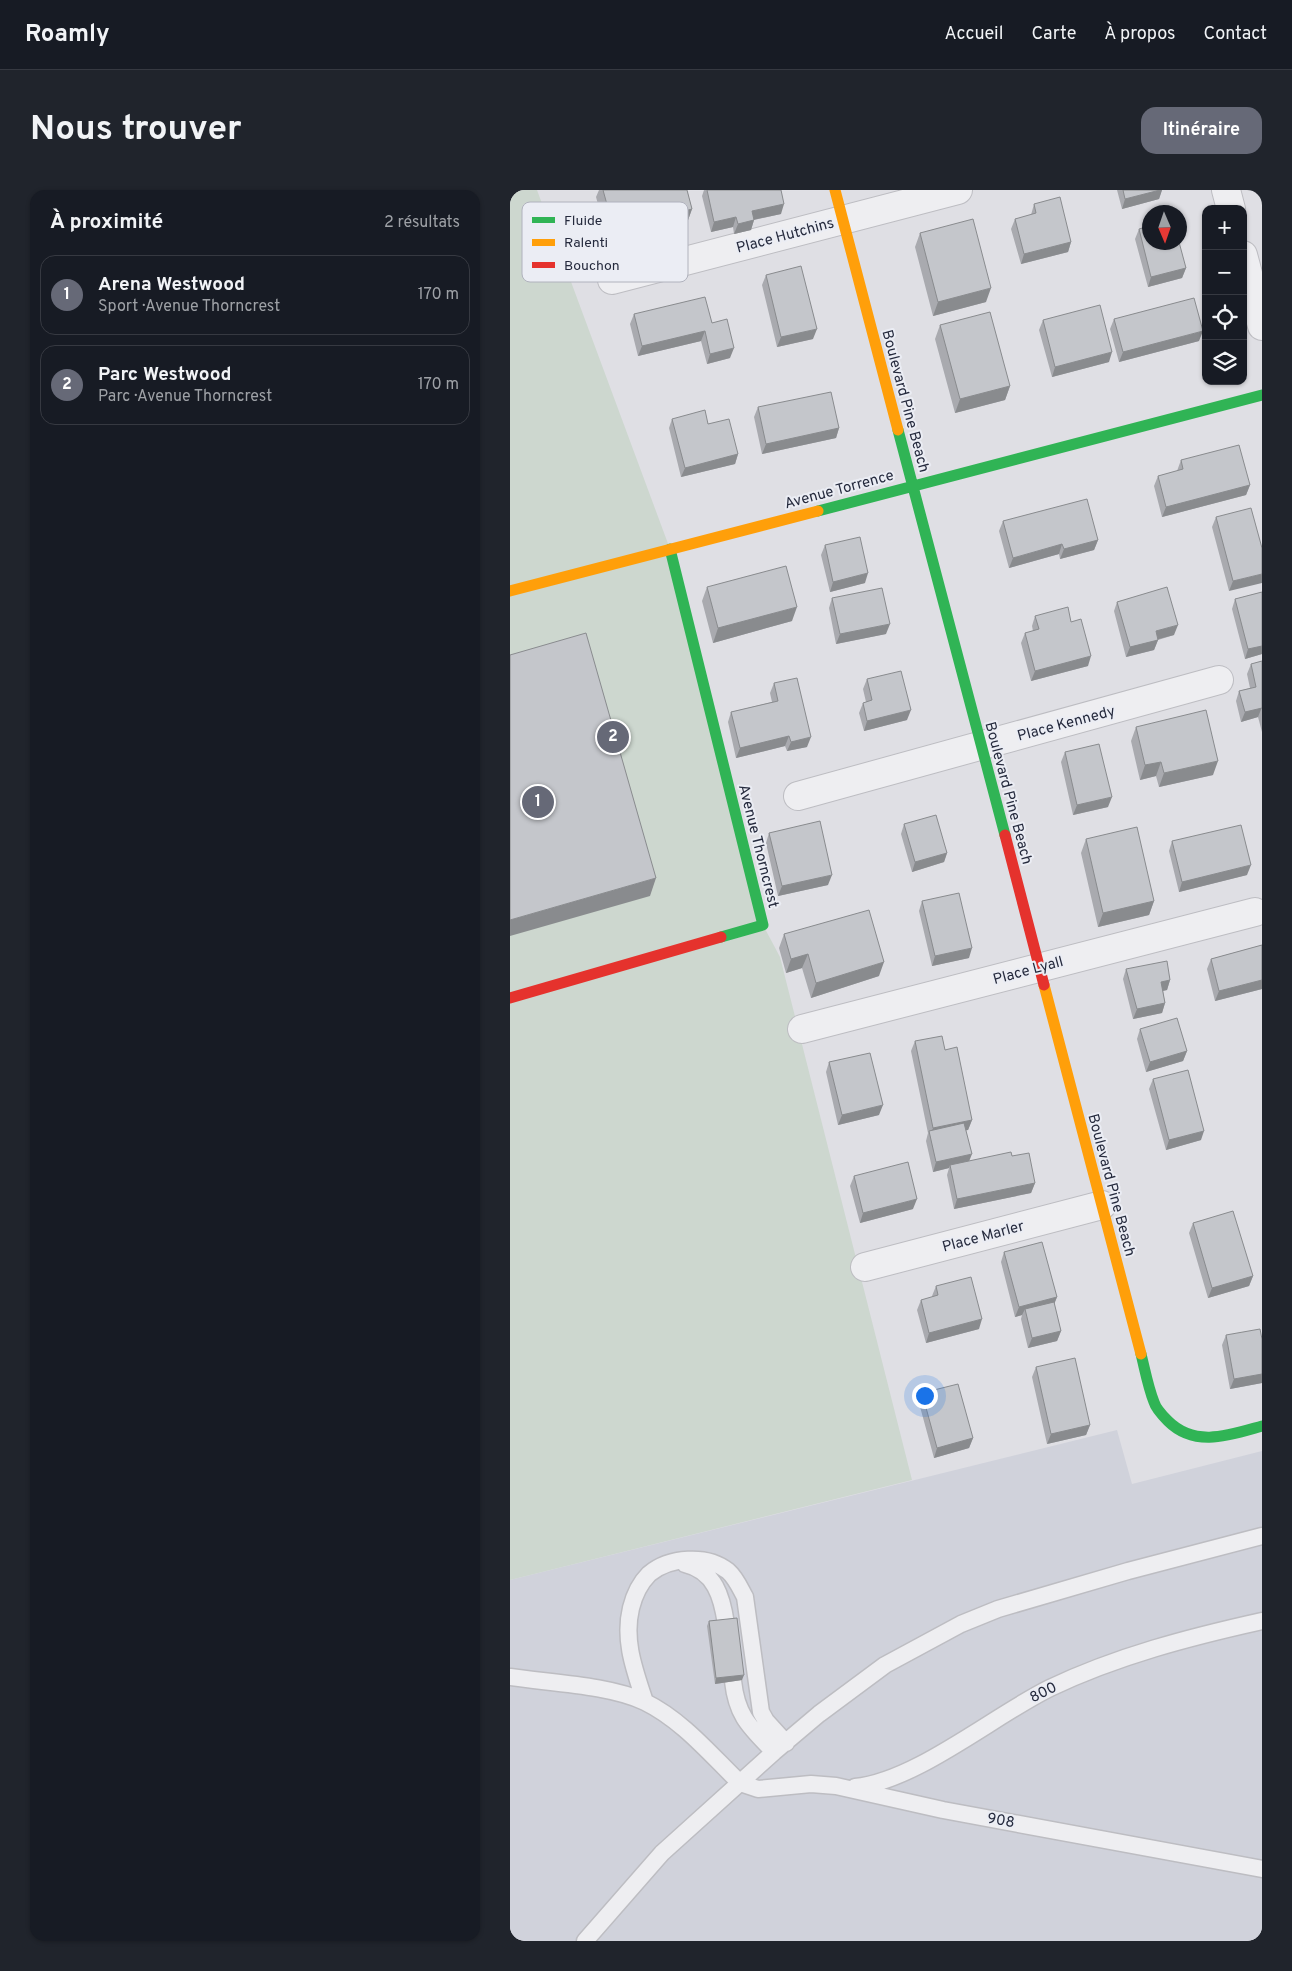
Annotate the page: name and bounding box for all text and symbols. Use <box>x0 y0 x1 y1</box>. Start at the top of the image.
text: Roamly <box>25 20 110 50</box>
text: Accueil <box>944 23 1003 46</box>
text: Carte <box>1031 23 1076 46</box>
text: À propos <box>1104 23 1175 46</box>
text: Contact <box>1203 23 1267 46</box>
button: Itinéraire <box>1141 107 1262 154</box>
text: Nous trouver <box>30 108 242 152</box>
legend <box>522 202 688 282</box>
north arrow <box>1142 205 1187 250</box>
map controls <box>1202 205 1247 385</box>
button: + <box>1202 205 1247 250</box>
text: À proximité <box>50 209 163 236</box>
text: 2 résultats <box>384 213 460 233</box>
text: Fluide <box>564 213 602 230</box>
street label: Place Hutchins <box>734 214 836 259</box>
text: Ralenti <box>564 235 608 252</box>
button: − <box>1202 250 1247 295</box>
text: Bouchon <box>564 258 620 275</box>
text: Arena Westwood <box>98 273 245 297</box>
text: 1 <box>64 285 70 305</box>
text: 170 m <box>418 285 459 305</box>
button: locate <box>1202 295 1247 340</box>
text: Sport · Avenue Thorncrest <box>98 297 280 317</box>
street label: Boulevard Pine Beach <box>876 328 933 475</box>
button: layers <box>1202 340 1247 385</box>
text: Parc Westwood <box>98 363 232 387</box>
text: 2 <box>62 375 72 395</box>
text: 170 m <box>418 375 459 395</box>
text: Parc · Avenue Thorncrest <box>98 387 272 407</box>
street label: Avenue Torrence <box>783 467 896 514</box>
street label: Place Kennedy <box>1015 702 1117 747</box>
pin: 2 <box>597 718 629 756</box>
street label: Boulevard Pine Beach <box>979 720 1036 867</box>
pin: 1 <box>522 783 554 821</box>
street label: Avenue Thorncrest <box>733 783 782 910</box>
street label: Place Lyall <box>991 953 1066 990</box>
street label: Boulevard Pine Beach <box>1082 1112 1139 1259</box>
street label: Place Marler <box>940 1217 1027 1258</box>
your location <box>912 1383 938 1409</box>
street label: 800 <box>1027 1678 1061 1708</box>
street label: 908 <box>985 1810 1016 1833</box>

